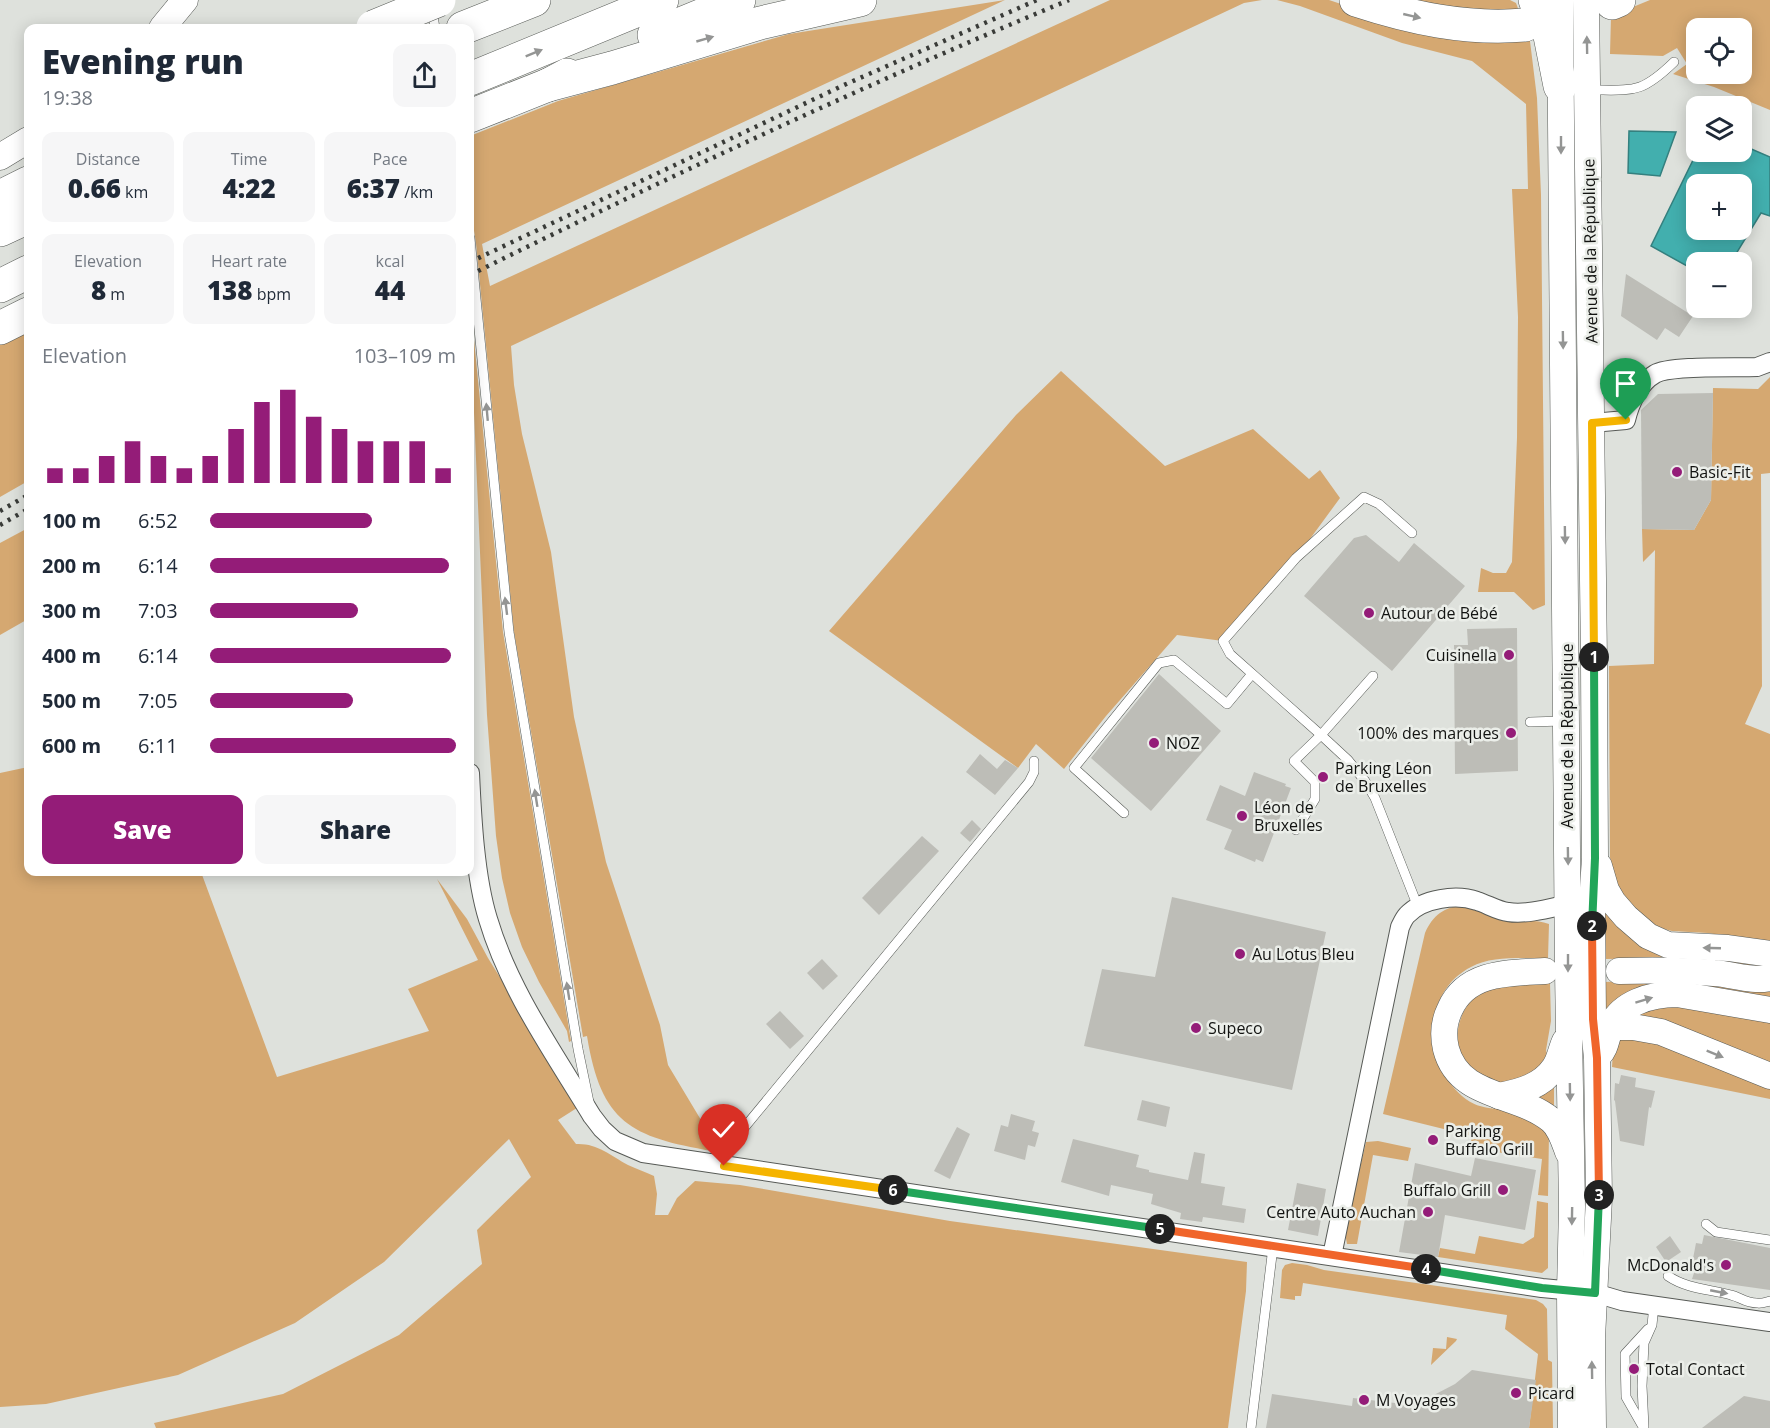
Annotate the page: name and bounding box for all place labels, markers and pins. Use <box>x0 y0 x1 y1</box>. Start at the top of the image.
pin <box>1600 358 1651 420</box>
place label: Basic-Fit <box>1689 461 1751 483</box>
marker: Basic-Fit <box>1670 465 1684 479</box>
place label: Autour de Bébé <box>1381 602 1498 624</box>
marker: Autour de Bébé <box>1362 606 1376 620</box>
pin: 1 <box>1579 642 1609 672</box>
place label: Cuisinella <box>1426 644 1497 666</box>
marker: Cuisinella <box>1502 648 1516 662</box>
place label: 100% des marques <box>1357 722 1499 744</box>
marker: 100% des marques <box>1504 726 1518 740</box>
place label: NOZ <box>1166 732 1200 754</box>
marker: NOZ <box>1147 736 1161 750</box>
place label: Parking Léon de Bruxelles <box>1335 757 1432 797</box>
marker: Parking Léon de Bruxelles <box>1316 770 1330 784</box>
place label: Léon de Bruxelles <box>1254 796 1323 836</box>
marker: Léon de Bruxelles <box>1235 809 1249 823</box>
pin: 2 <box>1577 911 1607 941</box>
place label: Au Lotus Bleu <box>1252 943 1355 965</box>
marker: Au Lotus Bleu <box>1233 947 1247 961</box>
place label: Supeco <box>1208 1017 1263 1039</box>
marker: Supeco <box>1189 1021 1203 1035</box>
pin <box>698 1104 749 1166</box>
place label: Parking Buffalo Grill <box>1445 1120 1533 1160</box>
marker: Parking Buffalo Grill <box>1426 1133 1440 1147</box>
pin: 6 <box>878 1175 908 1205</box>
place label: Buffalo Grill <box>1403 1179 1491 1201</box>
pin: 3 <box>1584 1180 1614 1210</box>
marker: Buffalo Grill <box>1496 1183 1510 1197</box>
place label: Centre Auto Auchan <box>1266 1201 1416 1223</box>
marker: Centre Auto Auchan <box>1421 1205 1435 1219</box>
pin: 5 <box>1145 1214 1175 1244</box>
pin: 4 <box>1411 1254 1441 1284</box>
place label: McDonald's <box>1627 1254 1714 1276</box>
marker: McDonald's <box>1719 1258 1733 1272</box>
place label: Total Contact <box>1646 1358 1745 1380</box>
marker: Total Contact <box>1627 1362 1641 1376</box>
place label: Picard <box>1528 1382 1575 1404</box>
marker: Picard <box>1509 1386 1523 1400</box>
place label: M Voyages <box>1376 1389 1456 1411</box>
marker: M Voyages <box>1357 1393 1371 1407</box>

